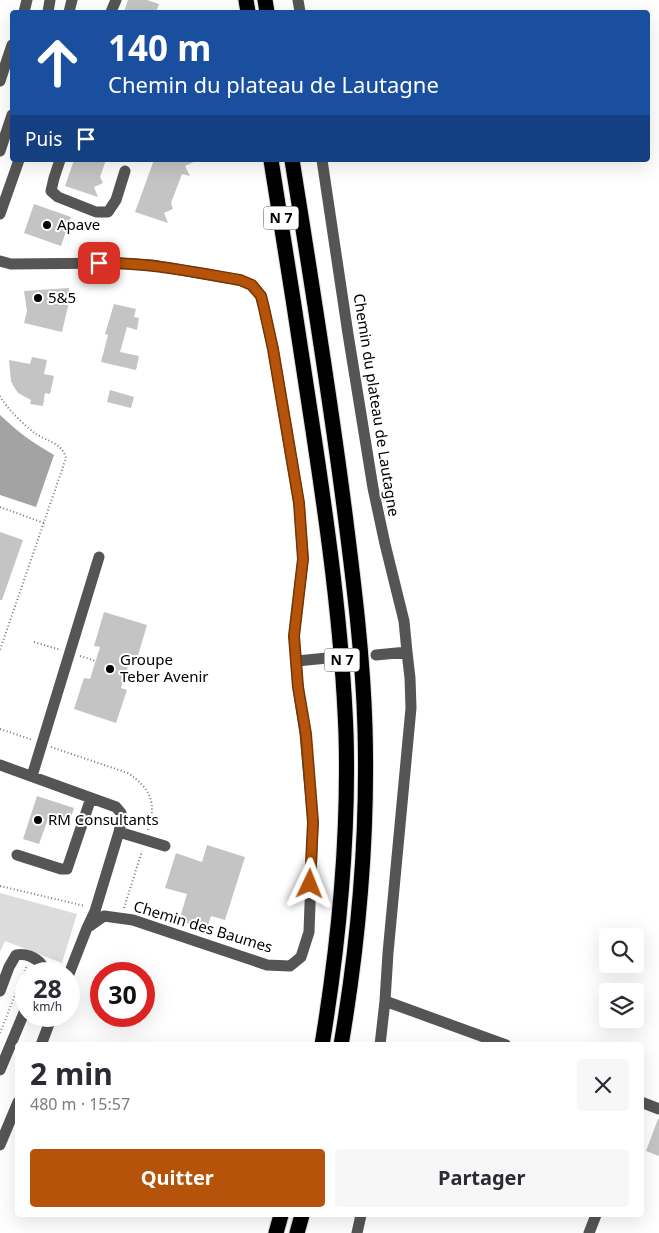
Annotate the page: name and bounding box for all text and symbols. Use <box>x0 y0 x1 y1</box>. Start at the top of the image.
text: 140 m <box>108 24 211 71</box>
icon: ahead <box>25 30 90 95</box>
text: Chemin du plateau de Lautagne <box>108 69 439 99</box>
icon: arrive <box>72 125 100 153</box>
text: Puis <box>25 126 62 152</box>
road number: N 7 <box>264 207 298 230</box>
place label: Apave <box>57 214 100 234</box>
marker: Apave <box>41 219 53 231</box>
pin <box>78 242 120 284</box>
icon: arrive <box>85 249 113 277</box>
place label: 5&5 <box>48 287 76 307</box>
marker: 5&5 <box>32 292 44 304</box>
street label: Chemin du plateau de Lautagne <box>349 292 405 518</box>
road number: N 7 <box>324 648 360 672</box>
place label: Groupe Teber Avenir <box>120 649 209 686</box>
marker: Groupe Teber Avenir <box>104 663 116 675</box>
place label: RM Consultants <box>48 809 159 829</box>
marker: RM Consultants <box>32 814 44 826</box>
position arrow <box>283 857 335 909</box>
street label: Chemin des Baumes <box>131 895 275 957</box>
map controls <box>599 928 644 1028</box>
button: search <box>599 928 644 973</box>
speed limit sign: 30 <box>90 962 155 1027</box>
text: 28 <box>33 971 62 1005</box>
button: layers <box>599 983 644 1028</box>
text: km/h <box>33 998 62 1015</box>
text: 2 min <box>30 1053 113 1094</box>
button: close <box>577 1059 629 1111</box>
text: 480 m · 15:57 <box>30 1093 130 1115</box>
button: Quitter <box>30 1149 325 1207</box>
button: Partager <box>335 1149 629 1207</box>

